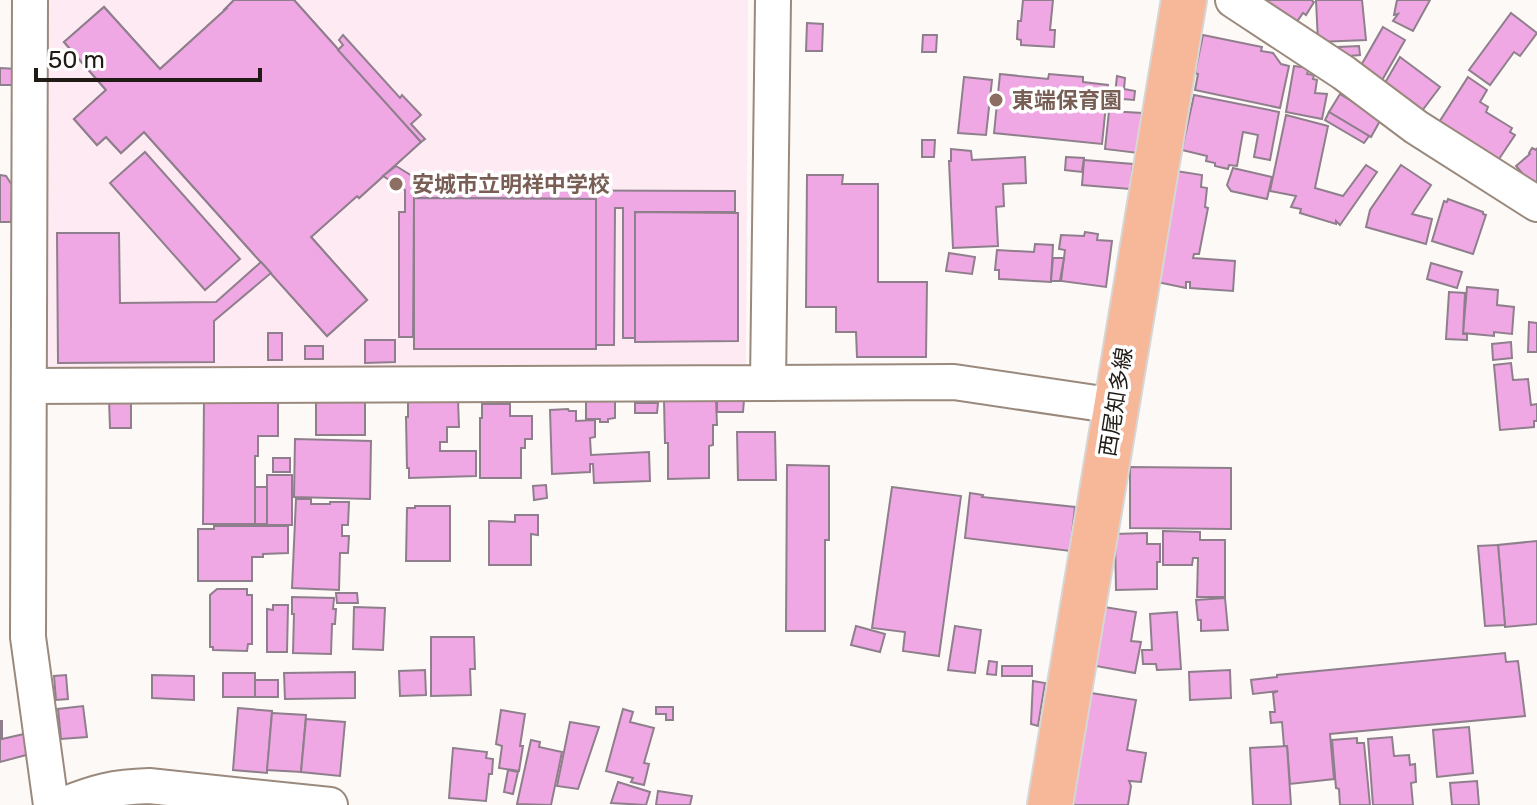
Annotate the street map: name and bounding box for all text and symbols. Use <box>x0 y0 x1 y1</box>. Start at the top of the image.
scale bar <box>36 32 260 82</box>
text: 50 m <box>48 46 105 74</box>
place label: 東端保育園 <box>1012 87 1122 114</box>
marker: 東端保育園 <box>987 91 1005 109</box>
place label: 安城市立明祥中学校 <box>412 171 610 198</box>
marker: 安城市立明祥中学校 <box>387 175 405 193</box>
street label: 西尾知多線 <box>1094 346 1138 458</box>

